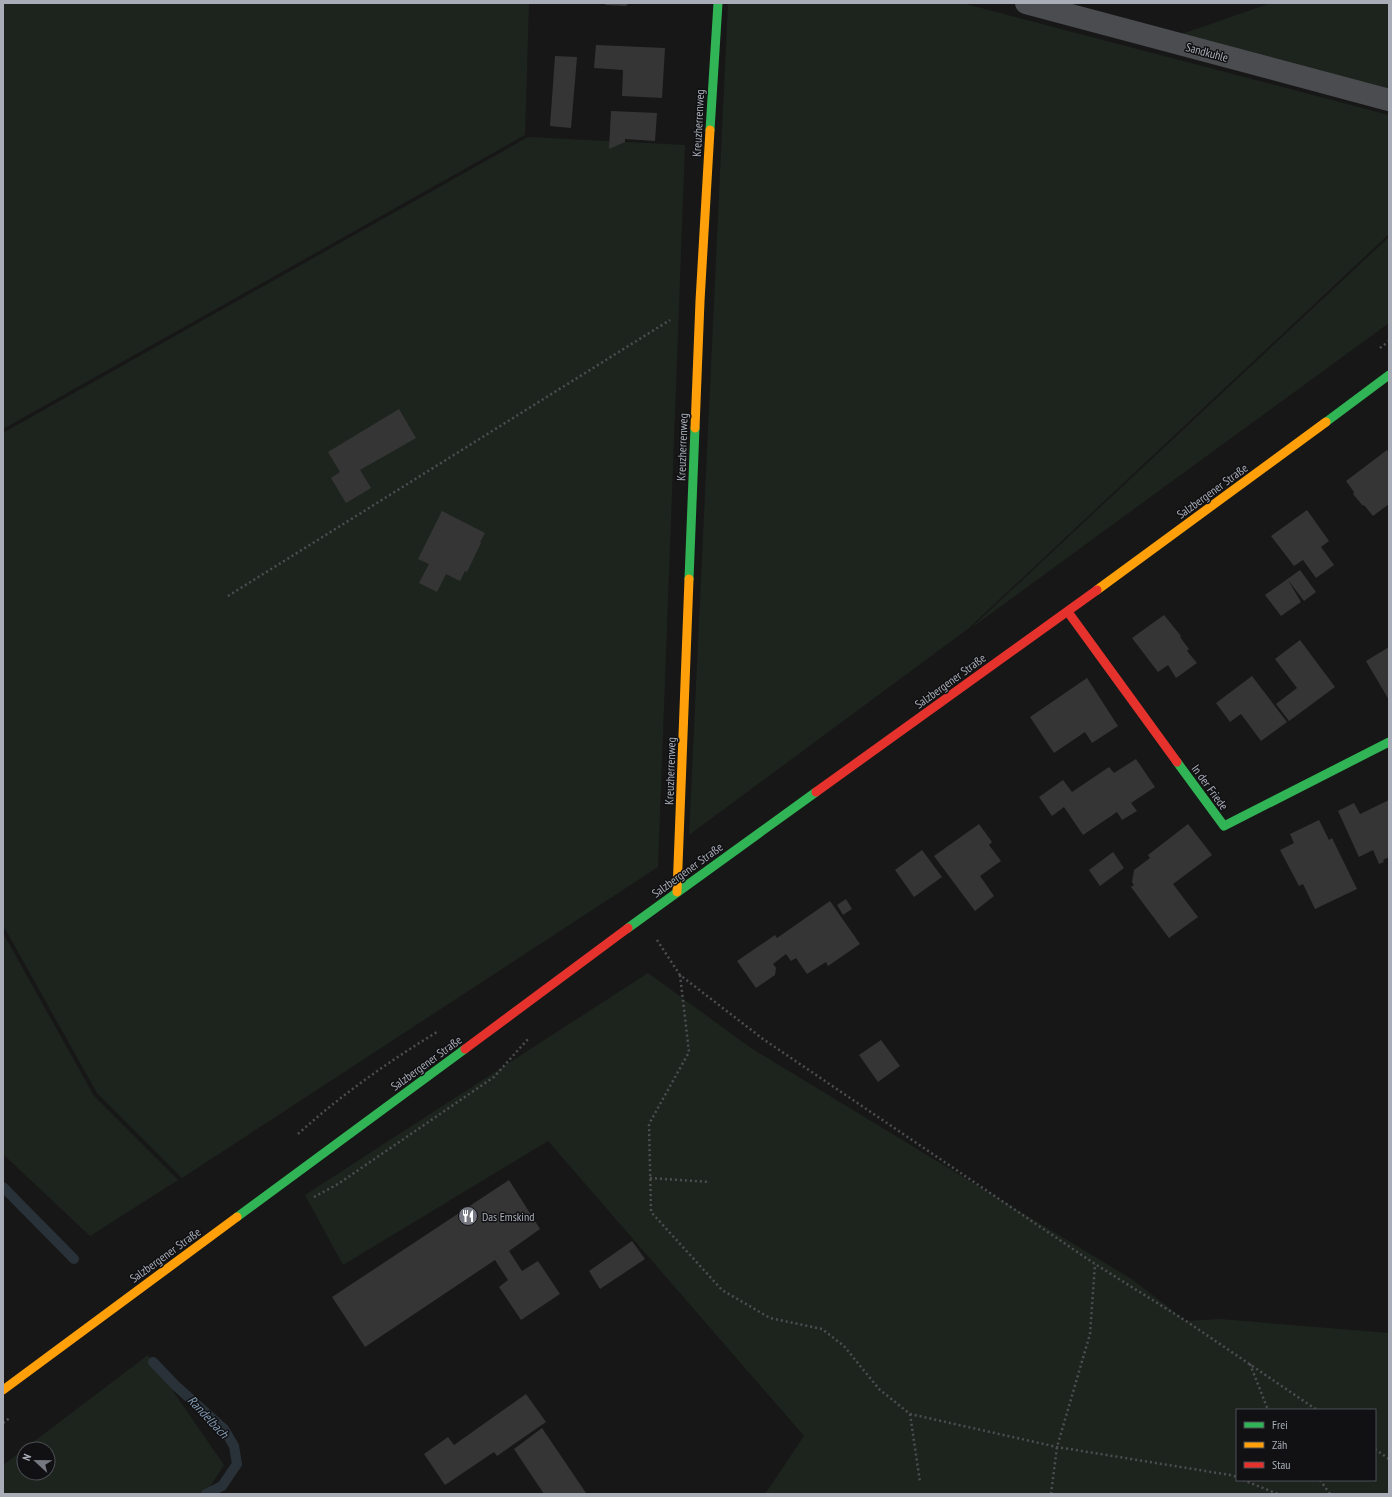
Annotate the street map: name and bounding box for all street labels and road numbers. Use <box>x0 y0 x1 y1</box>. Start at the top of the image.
street label: Sandkuhle <box>1184 39 1230 65</box>
street label: Kreuzherrenweg <box>689 89 707 157</box>
street label: Kreuzherrenweg <box>673 413 691 481</box>
street label: Salzbergener Straße <box>1174 460 1250 522</box>
street label: Salzbergener Straße <box>912 650 988 712</box>
street label: Kreuzherrenweg <box>661 737 679 805</box>
street label: In der Friede <box>1188 761 1232 813</box>
street label: Salzbergener Straße <box>649 839 725 901</box>
street label: Salzbergener Straße <box>388 1032 464 1094</box>
street label: Salzbergener Straße <box>127 1224 203 1286</box>

